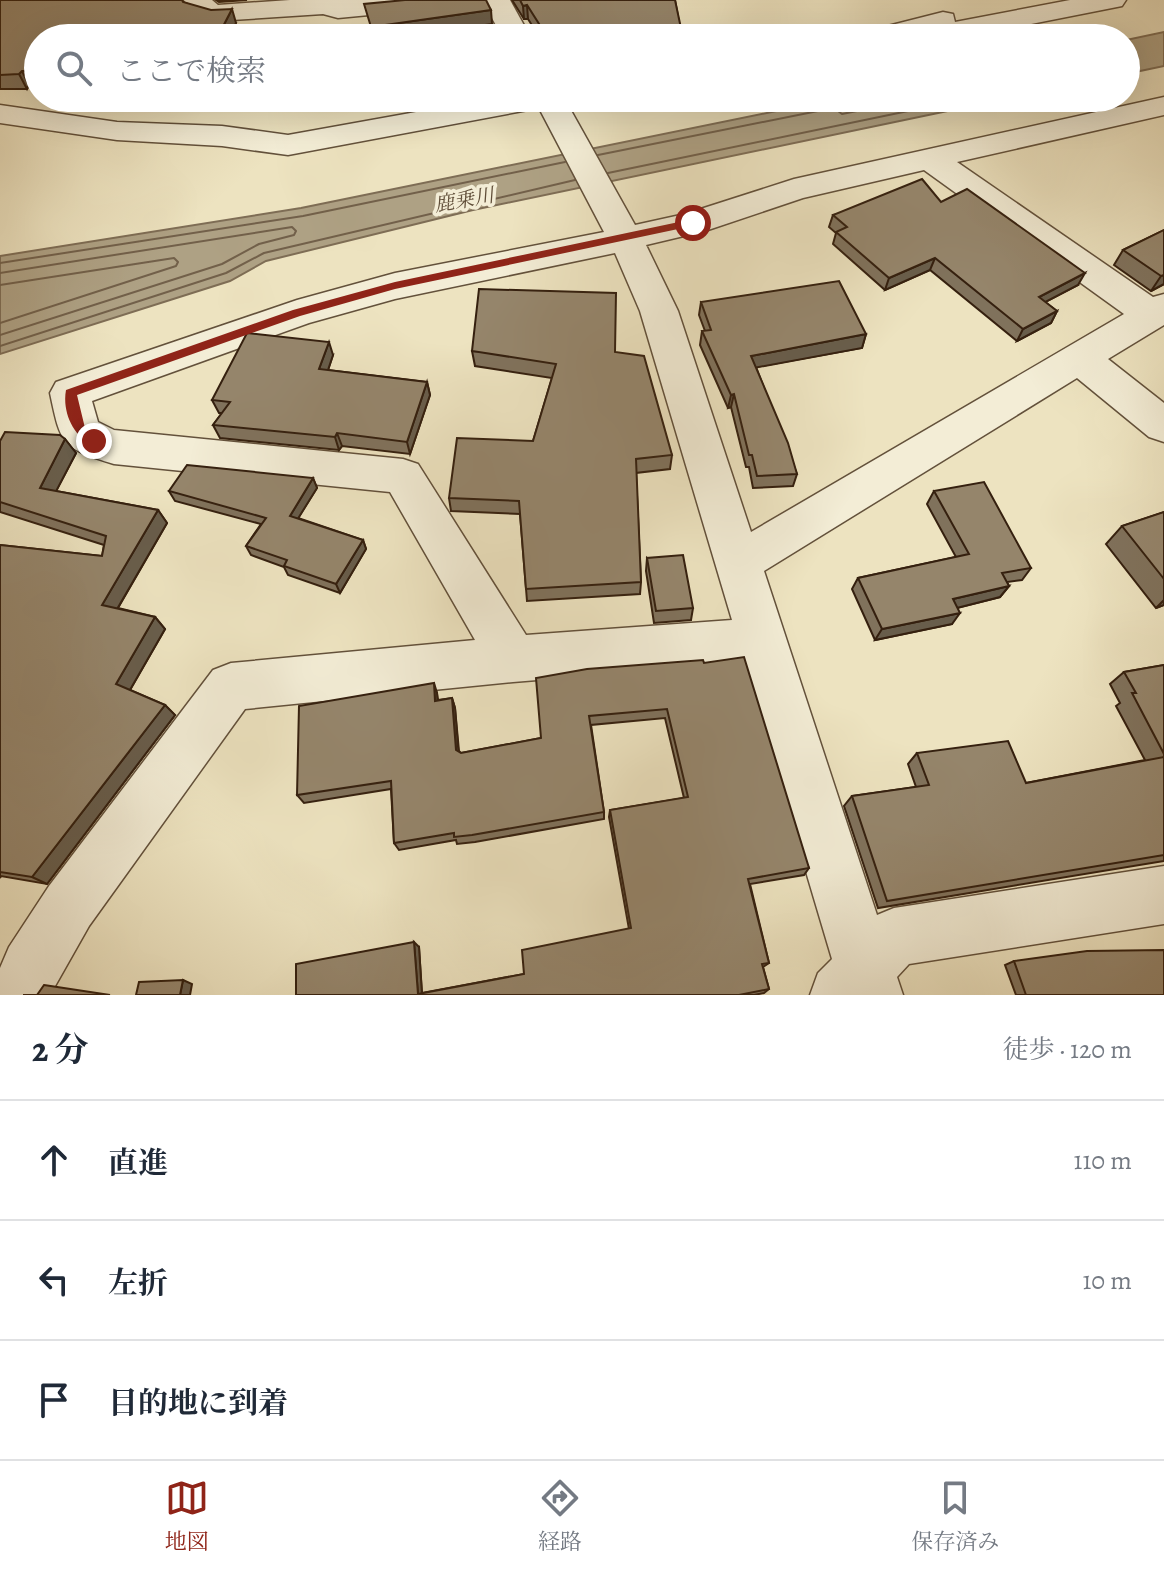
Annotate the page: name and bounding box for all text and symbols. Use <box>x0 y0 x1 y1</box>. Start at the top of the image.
search box <box>24 24 1140 112</box>
icon: search <box>52 46 96 90</box>
text: ここで検索 <box>116 51 266 91</box>
water label: 鹿乗川 <box>432 181 498 219</box>
route start <box>675 205 711 241</box>
route end <box>76 423 112 459</box>
text: 2 分 <box>32 1026 88 1073</box>
text: 徒歩 · 120 m <box>1003 1032 1132 1067</box>
icon: ahead <box>32 1138 76 1182</box>
text: 直進 <box>108 1143 168 1183</box>
text: 110 m <box>1074 1143 1132 1178</box>
icon: left <box>32 1258 76 1302</box>
text: 左折 <box>108 1263 168 1303</box>
text: 10 m <box>1082 1263 1132 1298</box>
icon: arrive <box>32 1378 76 1422</box>
text: 目的地に到着 <box>108 1383 288 1423</box>
tab: 地図 <box>165 1476 209 1557</box>
tab: 経路 <box>538 1476 582 1557</box>
tab: 保存済み <box>911 1476 999 1557</box>

